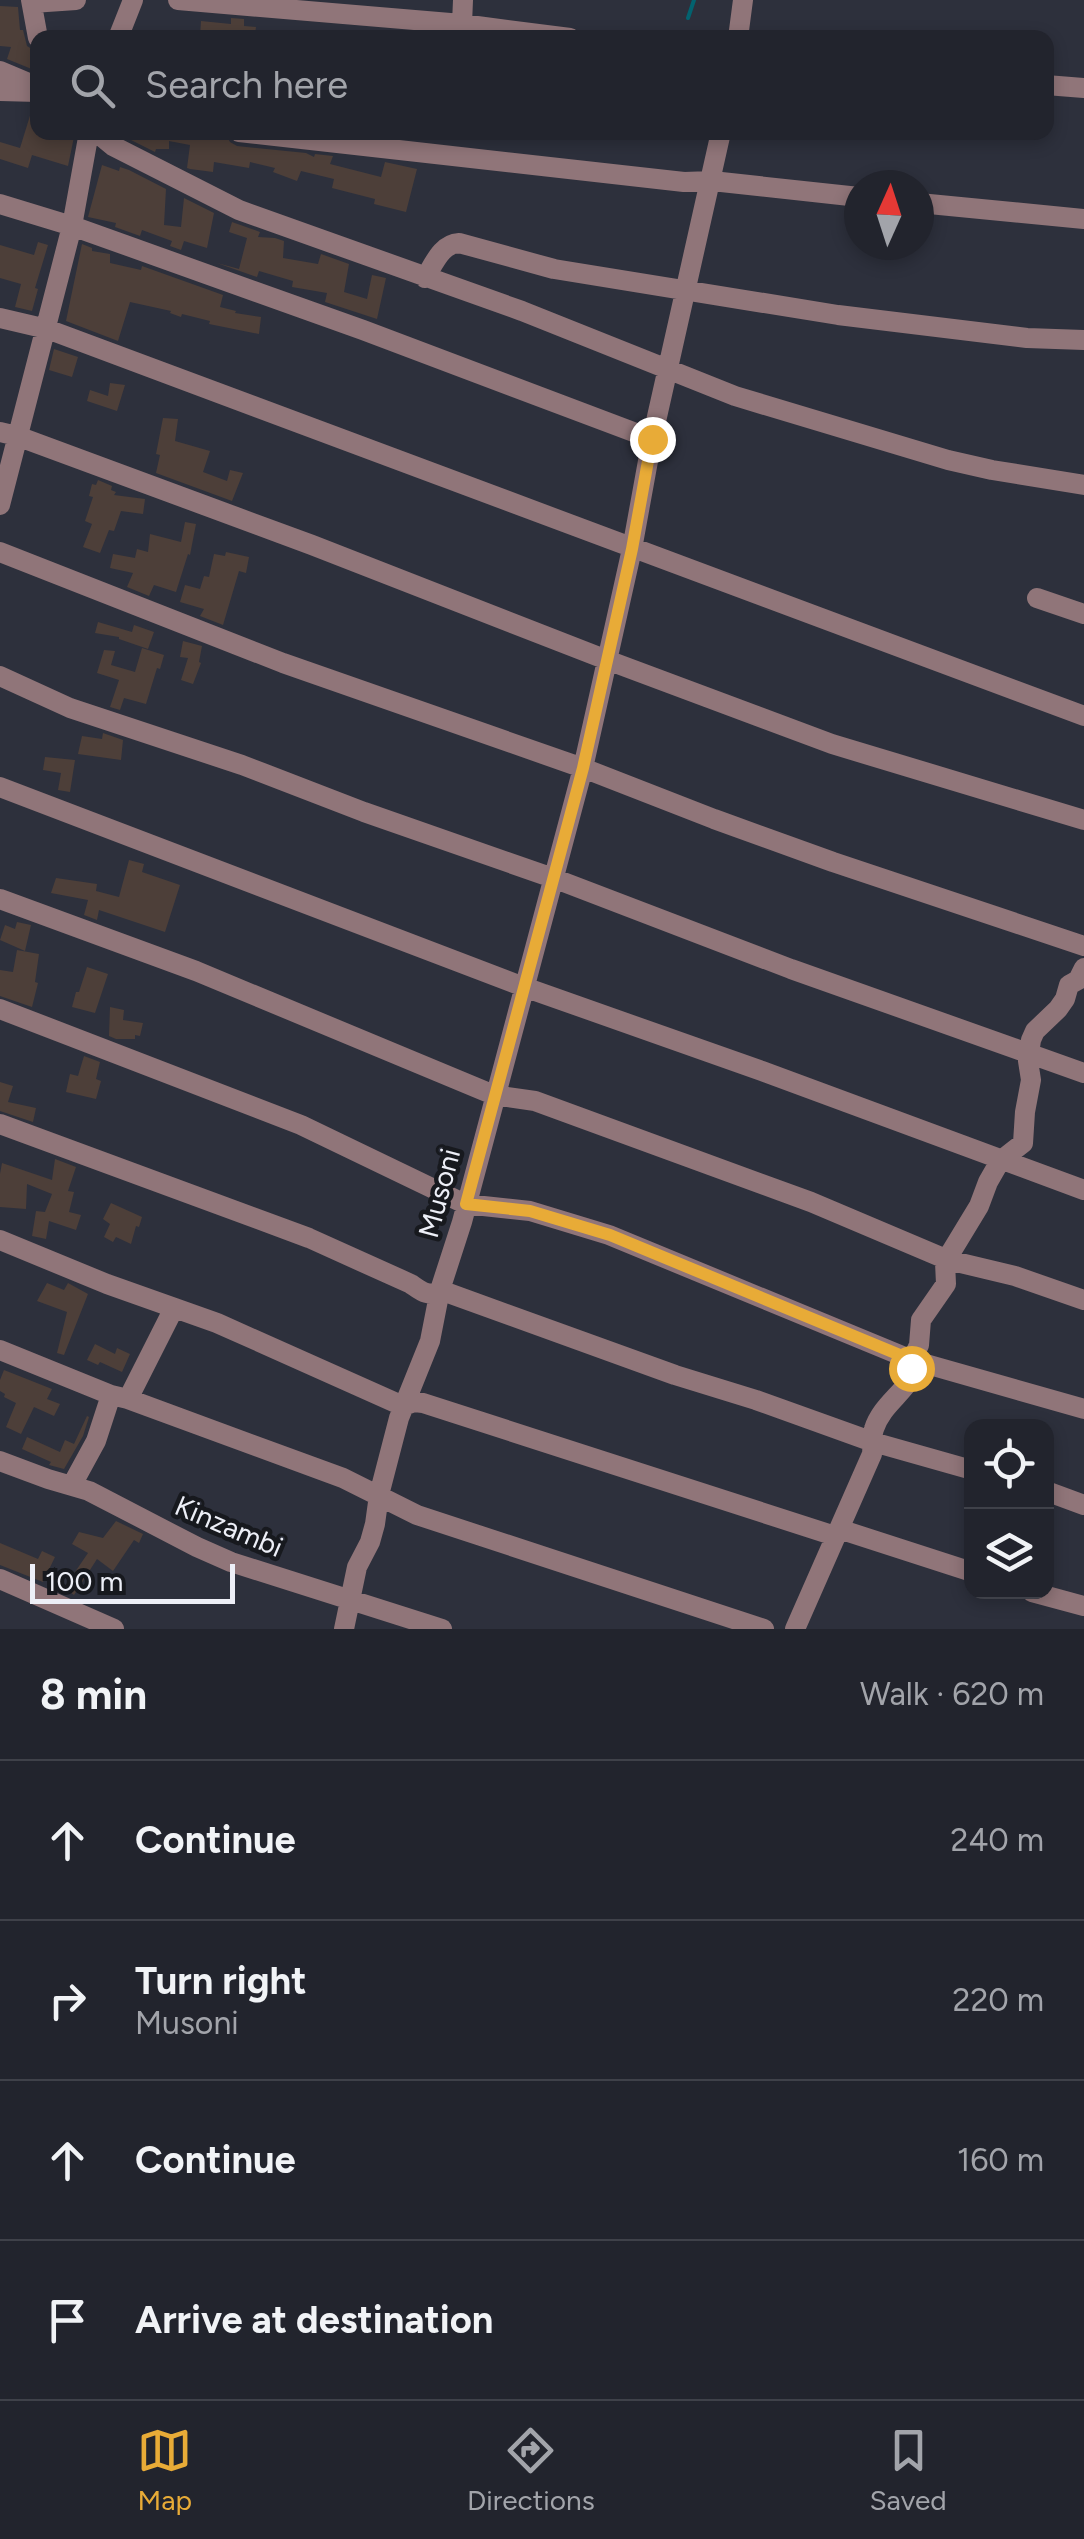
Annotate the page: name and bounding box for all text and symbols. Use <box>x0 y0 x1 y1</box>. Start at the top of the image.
search box <box>30 30 1054 140</box>
icon: search <box>65 58 120 113</box>
text: Search here <box>145 62 348 108</box>
north arrow <box>844 170 934 260</box>
route end <box>630 417 676 463</box>
street label: Musoni <box>411 1145 467 1241</box>
route start <box>889 1346 935 1392</box>
map controls <box>964 1419 1054 1599</box>
button: locate <box>964 1419 1054 1509</box>
street label: Kinzambi <box>170 1488 288 1564</box>
button: layers <box>964 1509 1054 1599</box>
scale bar <box>30 1559 235 1604</box>
text: 100 m <box>45 1564 123 1598</box>
text: 8 min <box>40 1669 147 1720</box>
text: Walk · 620 m <box>860 1675 1044 1713</box>
icon: ahead <box>40 1813 95 1868</box>
text: Continue <box>135 1817 296 1863</box>
text: 240 m <box>951 1821 1044 1859</box>
text: Turn right <box>135 1958 307 2004</box>
icon: right <box>40 1973 95 2028</box>
text: 220 m <box>953 1981 1044 2019</box>
text: Musoni <box>135 2004 239 2042</box>
icon: ahead <box>40 2133 95 2188</box>
text: Continue <box>135 2137 296 2183</box>
text: 160 m <box>957 2141 1044 2179</box>
icon: arrive <box>40 2293 95 2348</box>
text: Arrive at destination <box>135 2297 493 2343</box>
tab: Map <box>137 2423 192 2517</box>
tab: Directions <box>467 2423 595 2517</box>
tab: Saved <box>869 2423 947 2517</box>

